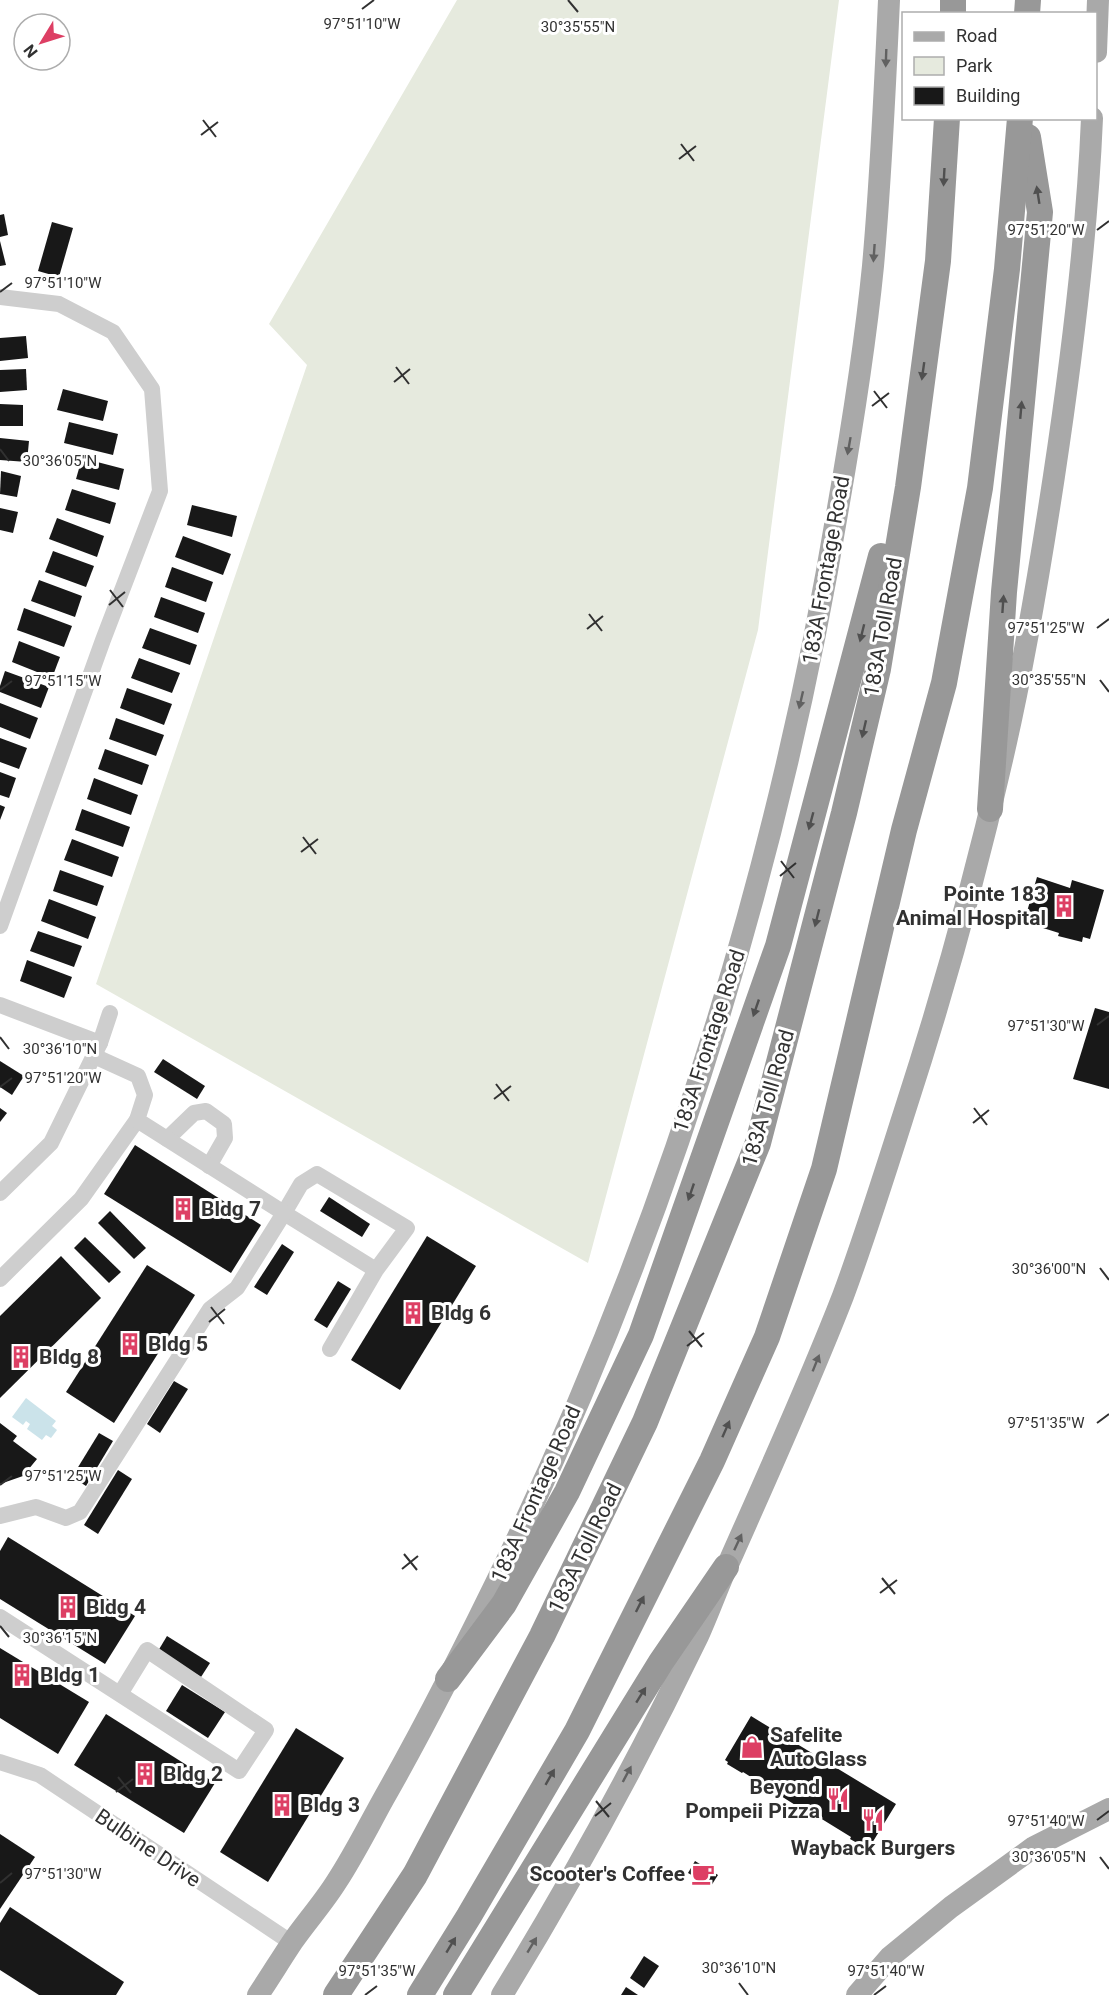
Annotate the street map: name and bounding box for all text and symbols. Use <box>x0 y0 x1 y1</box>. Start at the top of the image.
north arrow <box>12 12 72 72</box>
legend <box>902 12 1097 120</box>
text: 97°51'10"W <box>324 15 400 33</box>
text: 30°35'55"N <box>541 18 615 36</box>
text: Road <box>956 25 997 46</box>
text: N <box>20 41 42 61</box>
one-way arrow <box>882 49 891 68</box>
text: Park <box>956 55 993 76</box>
text: Building <box>956 85 1020 106</box>
one-way arrow <box>939 167 948 186</box>
one-way arrow <box>1033 185 1042 204</box>
text: 97°51'20"W <box>1008 221 1084 239</box>
one-way arrow <box>869 244 878 263</box>
text: 97°51'10"W <box>25 274 101 292</box>
one-way arrow <box>919 361 928 380</box>
one-way arrow <box>1017 400 1026 419</box>
one-way arrow <box>844 437 853 456</box>
text: 30°36'05"N <box>23 452 97 470</box>
street label: 183A Frontage Road <box>798 474 854 666</box>
street label: 183A Toll Road <box>859 555 907 699</box>
one-way arrow <box>999 594 1008 613</box>
text: 97°51'25"W <box>1008 619 1084 637</box>
one-way arrow <box>856 624 866 642</box>
text: 30°35'55"N <box>1012 671 1086 689</box>
text: 97°51'15"W <box>25 672 101 690</box>
one-way arrow <box>796 691 806 709</box>
one-way arrow <box>858 719 868 738</box>
one-way arrow <box>806 812 816 831</box>
place label: Pointe 183 Animal Hospital <box>896 882 1046 930</box>
building icon: Pointe 183 Animal Hospital <box>1051 893 1077 919</box>
one-way arrow <box>812 909 822 927</box>
street label: 183A Frontage Road <box>668 947 750 1135</box>
one-way arrow <box>751 999 761 1017</box>
text: 97°51'30"W <box>1008 1017 1084 1035</box>
street label: 183A Toll Road <box>737 1027 799 1169</box>
text: 30°36'10"N <box>23 1040 97 1058</box>
text: 97°51'20"W <box>25 1069 101 1087</box>
one-way arrow <box>686 1183 696 1201</box>
building icon: Bldg 7 <box>170 1196 196 1222</box>
place label: Bldg 7 <box>201 1197 261 1221</box>
text: 30°36'00"N <box>1012 1260 1086 1278</box>
building icon: Bldg 6 <box>400 1300 426 1326</box>
place label: Bldg 6 <box>431 1301 491 1325</box>
building icon: Bldg 5 <box>117 1331 143 1357</box>
place label: Bldg 5 <box>148 1332 208 1356</box>
building icon: Bldg 8 <box>8 1344 34 1370</box>
place label: Bldg 8 <box>39 1345 99 1369</box>
one-way arrow <box>812 1354 821 1372</box>
street label: 183A Frontage Road <box>486 1402 586 1586</box>
text: 97°51'35"W <box>1008 1414 1084 1432</box>
one-way arrow <box>721 1420 731 1438</box>
text: 97°51'25"W <box>25 1467 101 1485</box>
street label: 183A Toll Road <box>543 1479 627 1617</box>
one-way arrow <box>733 1532 743 1550</box>
building icon: Bldg 4 <box>55 1594 81 1620</box>
place label: Bldg 4 <box>86 1595 146 1619</box>
one-way arrow <box>635 1596 645 1613</box>
text: 30°36'15"N <box>23 1629 97 1647</box>
building icon: Bldg 1 <box>9 1662 35 1688</box>
place label: Bldg 1 <box>40 1663 100 1687</box>
one-way arrow <box>635 1687 646 1703</box>
place label: Safelite AutoGlass <box>770 1723 867 1771</box>
shop icon: Safelite AutoGlass <box>739 1734 765 1760</box>
building icon: Bldg 2 <box>132 1761 158 1787</box>
place label: Bldg 2 <box>163 1762 223 1786</box>
one-way arrow <box>622 1766 632 1783</box>
one-way arrow <box>544 1769 555 1785</box>
place label: Beyond Pompeii Pizza <box>685 1775 820 1823</box>
restaurant icon: Beyond Pompeii Pizza <box>825 1786 851 1812</box>
building icon: Bldg 3 <box>269 1792 295 1818</box>
place label: Bldg 3 <box>300 1793 360 1817</box>
street label: Bulbine Drive <box>91 1804 205 1892</box>
restaurant icon: Wayback Burgers <box>860 1807 886 1833</box>
text: 97°51'40"W <box>1008 1812 1084 1830</box>
place label: Wayback Burgers <box>791 1836 956 1860</box>
text: 30°36'05"N <box>1012 1848 1086 1866</box>
cafe icon: Scooter's Coffee <box>690 1861 716 1887</box>
place label: Scooter's Coffee <box>530 1862 685 1886</box>
text: 97°51'30"W <box>25 1865 101 1883</box>
one-way arrow <box>446 1936 456 1953</box>
one-way arrow <box>527 1937 538 1953</box>
text: 30°36'10"N <box>702 1959 776 1977</box>
text: 97°51'35"W <box>339 1962 415 1980</box>
text: 97°51'40"W <box>848 1962 924 1980</box>

